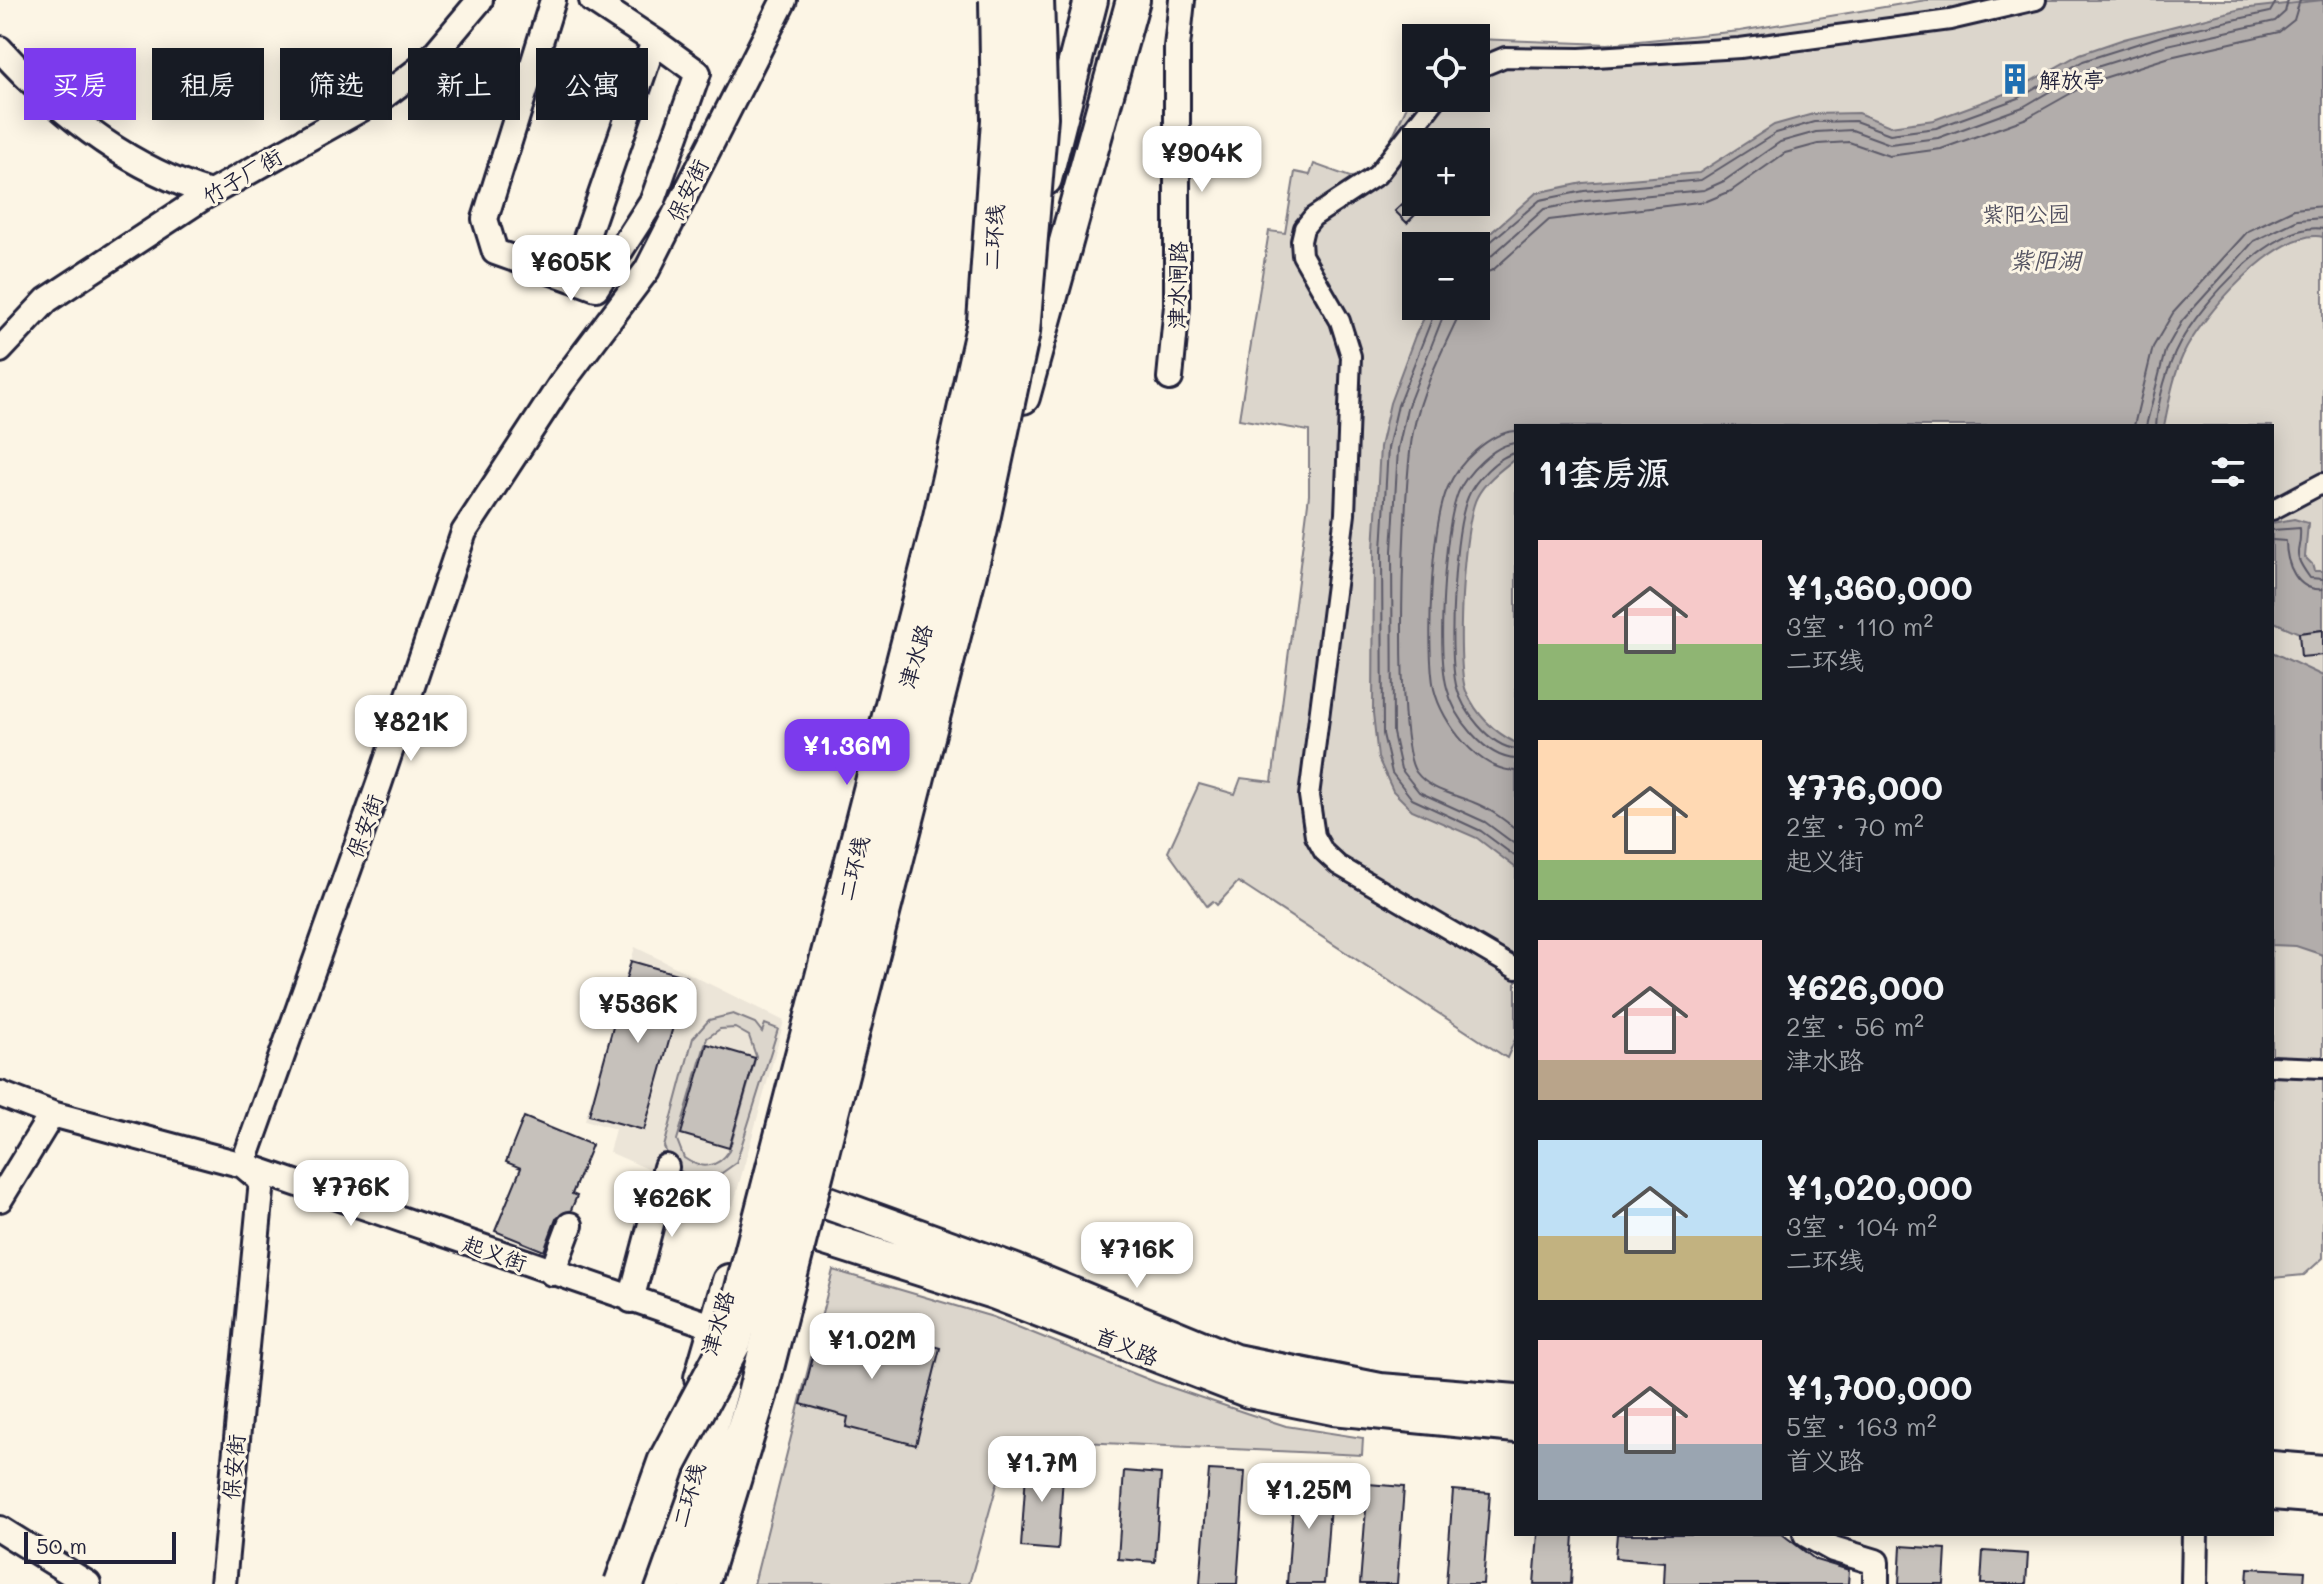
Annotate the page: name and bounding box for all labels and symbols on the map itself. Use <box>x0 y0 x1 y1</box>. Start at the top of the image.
building icon: 解放亭 <box>1998 62 2032 96</box>
place label: 解放亭 <box>2039 65 2105 94</box>
pin: ¥904K <box>1146 126 1258 194</box>
street label: 竹子厂街 <box>197 141 287 211</box>
street label: 保安街 <box>659 154 715 226</box>
park label: 紫阳公园 <box>1982 199 2070 228</box>
street label: 二环线 <box>976 203 1010 271</box>
pin: ¥605K <box>515 235 627 303</box>
street label: 津水闸路 <box>1162 241 1192 329</box>
water label: 紫阳湖 <box>2009 244 2084 275</box>
street label: 津水路 <box>891 620 939 692</box>
pin: ¥821K <box>355 695 467 763</box>
pin: ¥1.36M <box>782 719 912 787</box>
street label: 保安街 <box>339 790 389 862</box>
street label: 二环线 <box>831 832 875 904</box>
pin: ¥536K <box>582 977 694 1045</box>
pin: ¥776K <box>295 1160 407 1228</box>
pin: ¥626K <box>616 1171 728 1239</box>
pin: ¥716K <box>1081 1222 1193 1290</box>
street label: 起义街 <box>459 1229 531 1277</box>
street label: 津水路 <box>694 1287 740 1359</box>
pin: ¥1.02M <box>807 1313 937 1381</box>
street label: 首义路 <box>1091 1320 1163 1372</box>
street label: 保安街 <box>216 1433 250 1501</box>
pin: ¥1.7M <box>986 1436 1098 1504</box>
street label: 二环线 <box>665 1459 711 1531</box>
pin: ¥1.25M <box>1244 1463 1374 1531</box>
scale bar <box>24 1528 176 1564</box>

